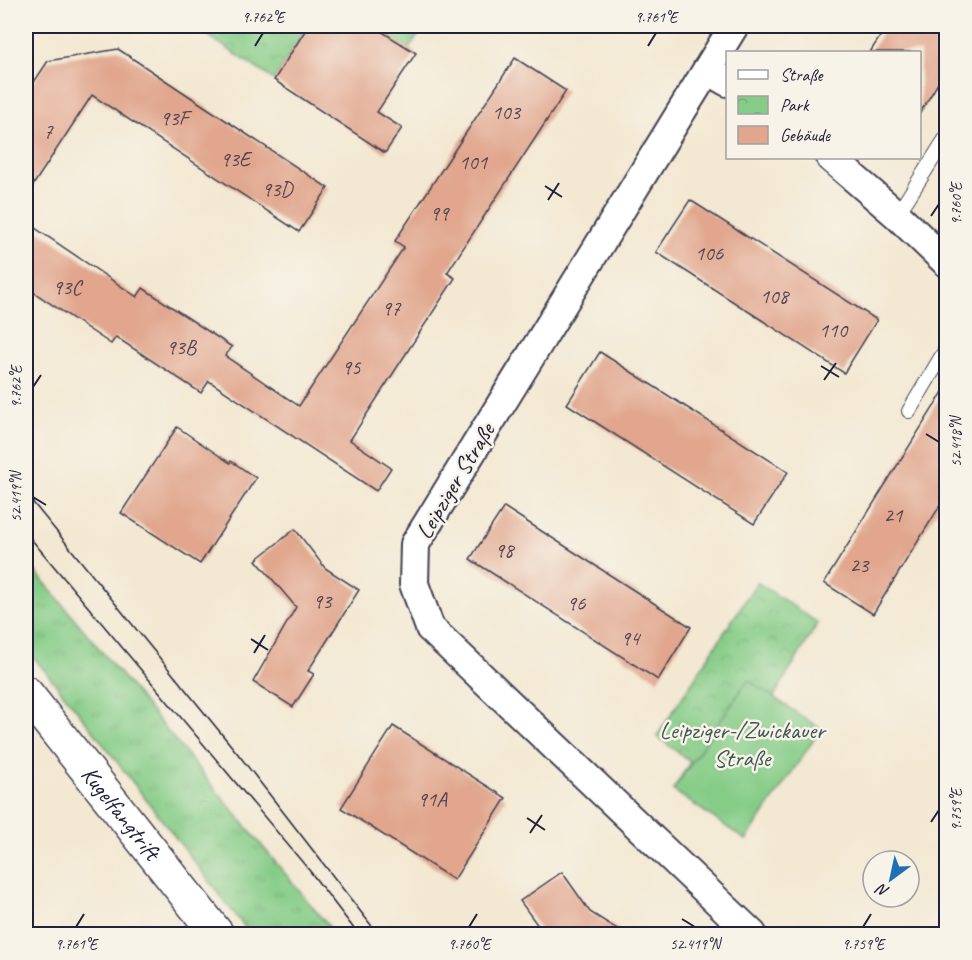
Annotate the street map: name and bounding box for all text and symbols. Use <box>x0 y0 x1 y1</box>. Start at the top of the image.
text: 9.762°E <box>242 8 286 27</box>
text: 9.761°E <box>635 8 679 27</box>
legend <box>726 51 921 159</box>
text: Straße <box>780 64 824 86</box>
text: Park <box>780 94 810 116</box>
house number: 103 <box>492 99 522 125</box>
house number: 93F <box>160 105 193 131</box>
house number: 7 <box>43 118 54 144</box>
text: Gebäude <box>780 124 831 146</box>
house number: 93E <box>220 146 253 172</box>
house number: 101 <box>459 149 489 175</box>
house number: 93D <box>261 176 294 202</box>
text: 9.760°E <box>947 181 966 225</box>
house number: 99 <box>430 200 450 226</box>
house number: 106 <box>695 240 724 266</box>
house number: 93C <box>53 274 83 300</box>
house number: 108 <box>760 283 791 309</box>
house number: 97 <box>382 295 402 321</box>
house number: 110 <box>819 317 849 343</box>
house number: 93B <box>166 334 198 360</box>
house number: 95 <box>342 354 362 380</box>
text: 9.762°E <box>7 364 26 408</box>
text: 52.418°N <box>947 414 966 467</box>
street label: Leipziger Straße <box>409 416 502 544</box>
text: 52.419°N <box>7 469 26 522</box>
house number: 21 <box>884 502 904 528</box>
house number: 98 <box>495 537 516 563</box>
house number: 23 <box>850 552 870 578</box>
house number: 93 <box>313 588 333 614</box>
house number: 96 <box>567 590 586 616</box>
house number: 94 <box>621 625 642 651</box>
park label: Leipziger-/Zwickauer Straße <box>659 715 827 773</box>
street label: Kugelfangtrift <box>75 760 169 867</box>
house number: 91A <box>417 786 448 812</box>
text: 9.759°E <box>947 787 966 831</box>
north arrow <box>861 849 921 909</box>
text: N <box>871 878 893 902</box>
text: 9.761°E <box>55 935 99 954</box>
text: 9.760°E <box>448 935 492 954</box>
text: 52.419°N <box>670 935 723 954</box>
text: 9.759°E <box>842 935 886 954</box>

